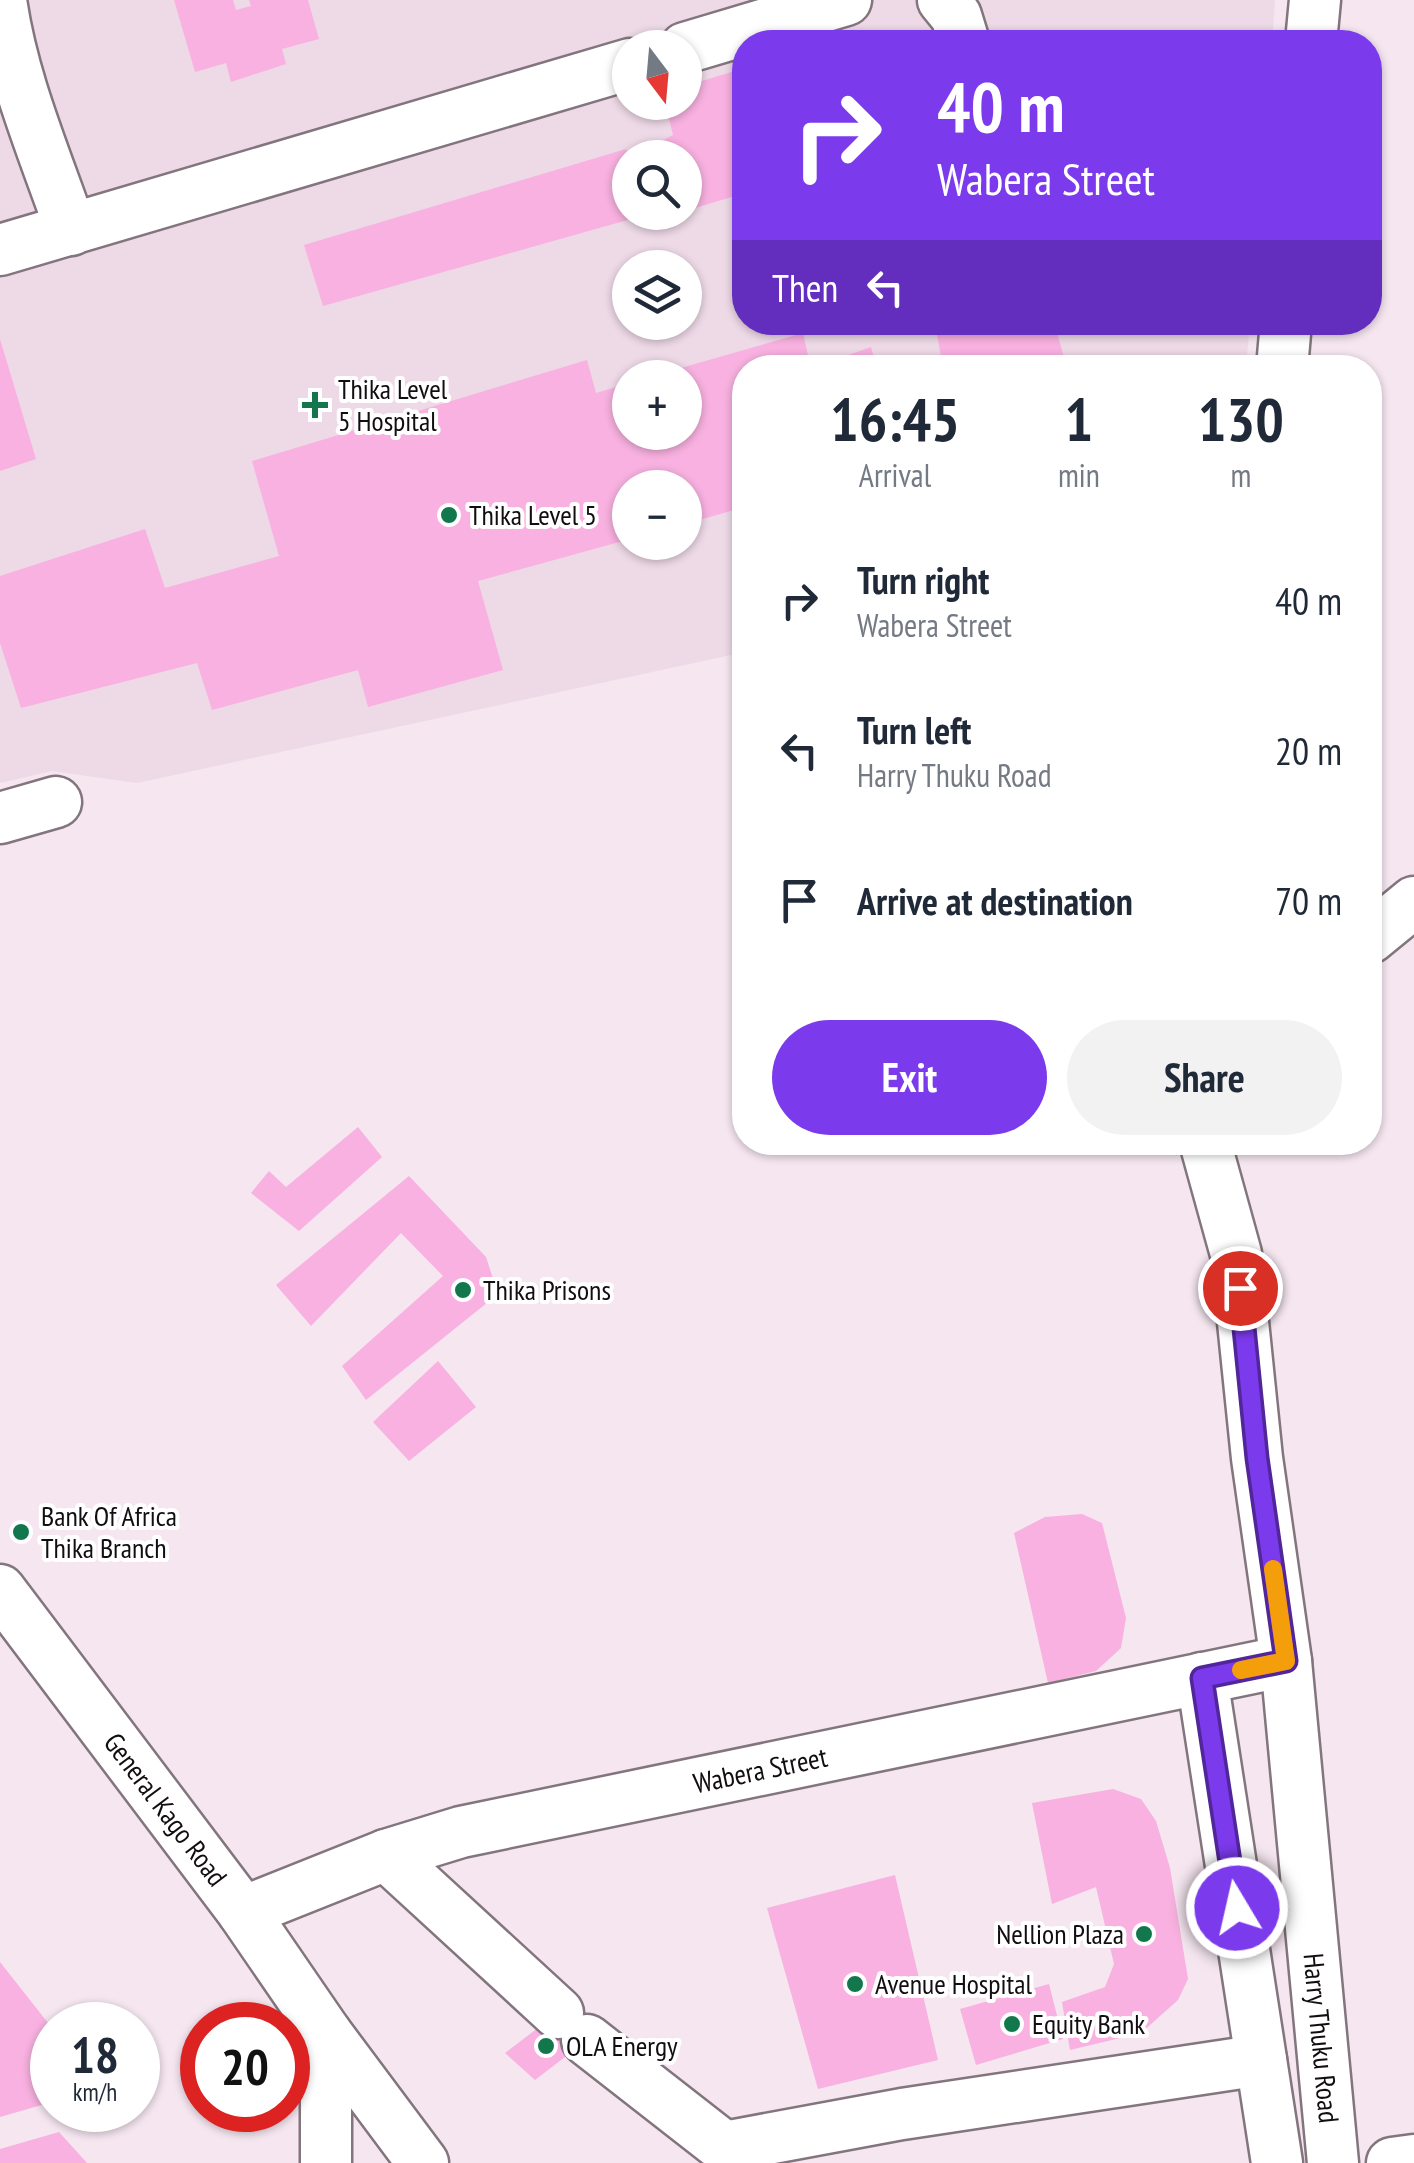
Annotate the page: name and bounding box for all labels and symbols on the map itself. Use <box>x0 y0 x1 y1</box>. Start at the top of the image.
north arrow <box>612 30 702 120</box>
place label: Thika Level 5 Hospital <box>338 370 448 439</box>
marker: Thika Level 5 Hospital <box>302 392 328 418</box>
place label: Thika Level 5 <box>469 496 597 533</box>
marker: Thika Level 5 <box>438 504 460 526</box>
pin <box>1198 1246 1283 1331</box>
place label: Thika Prisons <box>483 1271 611 1308</box>
marker: Thika Prisons <box>452 1279 474 1301</box>
place label: Bank Of Africa Thika Branch <box>41 1497 177 1566</box>
marker: Bank Of Africa Thika Branch <box>10 1521 32 1543</box>
street label: General Kago Road <box>96 1725 236 1893</box>
street label: Wabera Street <box>690 1738 831 1801</box>
position arrow <box>1185 1856 1289 1960</box>
place label: Nellion Plaza <box>996 1915 1124 1952</box>
marker: Nellion Plaza <box>1133 1923 1155 1945</box>
street label: Harry Thuku Road <box>1295 1951 1348 2124</box>
place label: Avenue Hospital <box>875 1965 1032 2002</box>
marker: Avenue Hospital <box>844 1973 866 1995</box>
speed limit sign: 20 <box>180 2002 310 2132</box>
place label: Equity Bank <box>1032 2005 1145 2042</box>
marker: Equity Bank <box>1001 2013 1023 2035</box>
place label: OLA Energy <box>566 2027 678 2064</box>
marker: OLA Energy <box>535 2035 557 2057</box>

